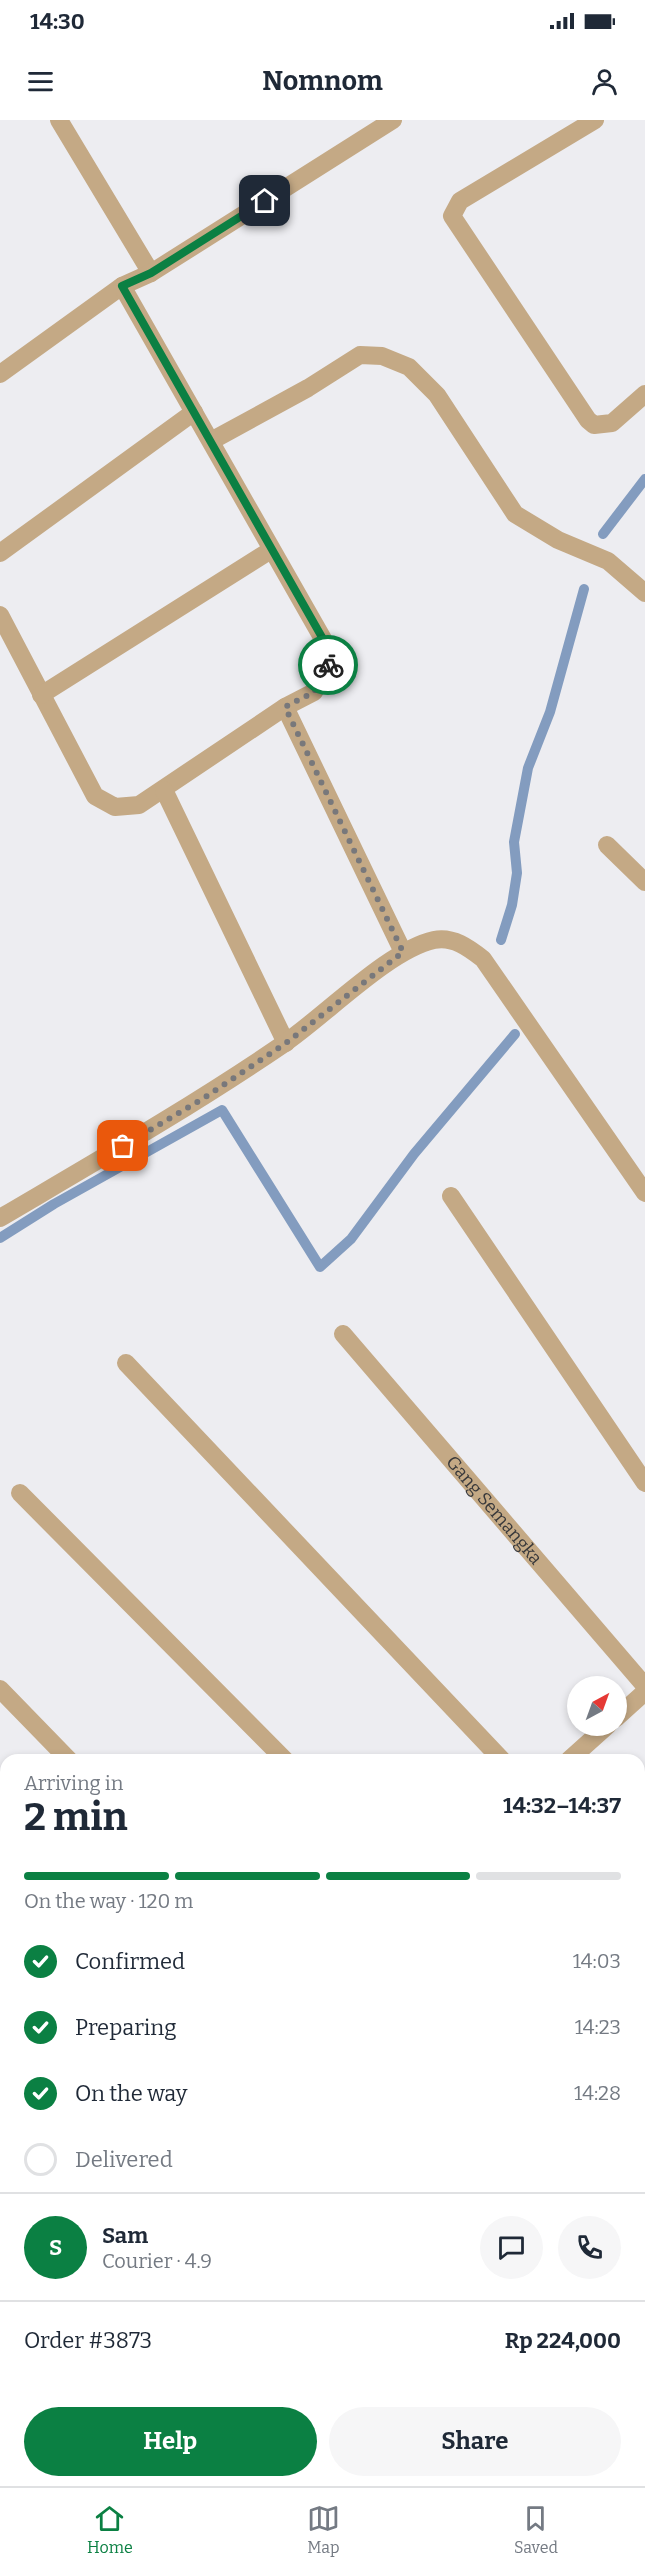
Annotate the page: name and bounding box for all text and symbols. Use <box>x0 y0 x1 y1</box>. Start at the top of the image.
text: 14:30 <box>30 8 85 35</box>
icon: menu <box>24 65 57 98</box>
text: Nomnom <box>262 65 383 97</box>
icon: person <box>588 65 621 98</box>
pin <box>239 175 290 226</box>
icon: home <box>248 184 281 217</box>
courier <box>298 635 358 695</box>
icon: bike <box>312 649 345 682</box>
pin <box>97 1120 148 1171</box>
icon: bag <box>106 1129 139 1162</box>
street label: Gang Semangka <box>441 1451 547 1569</box>
north arrow <box>567 1676 627 1736</box>
map controls <box>567 1676 627 1736</box>
text: Arriving in <box>24 1771 123 1795</box>
text: 14:32–14:37 <box>503 1792 621 1819</box>
text: 2 min <box>24 1794 128 1840</box>
text: On the way · 120 m <box>24 1889 193 1913</box>
icon: check <box>24 1945 57 1978</box>
text: Confirmed <box>75 1948 185 1975</box>
text: 14:03 <box>573 1949 621 1973</box>
icon: check <box>24 2011 57 2044</box>
text: Preparing <box>75 2014 177 2041</box>
text: 14:23 <box>575 2015 621 2039</box>
icon: check <box>24 2077 57 2110</box>
text: On the way <box>75 2080 187 2107</box>
text: 14:28 <box>574 2081 621 2105</box>
text: Delivered <box>75 2146 173 2173</box>
button: chat <box>480 2216 543 2279</box>
button: phone <box>558 2216 621 2279</box>
text: Sam <box>102 2222 148 2249</box>
text: S <box>49 2234 62 2261</box>
text: Courier · 4.9 <box>102 2249 212 2273</box>
text: Order #3873 <box>24 2327 152 2354</box>
text: Rp 224,000 <box>505 2327 621 2354</box>
button: Help <box>24 2407 317 2476</box>
button: Share <box>329 2407 621 2476</box>
tab: Home <box>87 2502 133 2557</box>
tab: Map <box>307 2502 340 2557</box>
tab: Saved <box>514 2502 558 2557</box>

